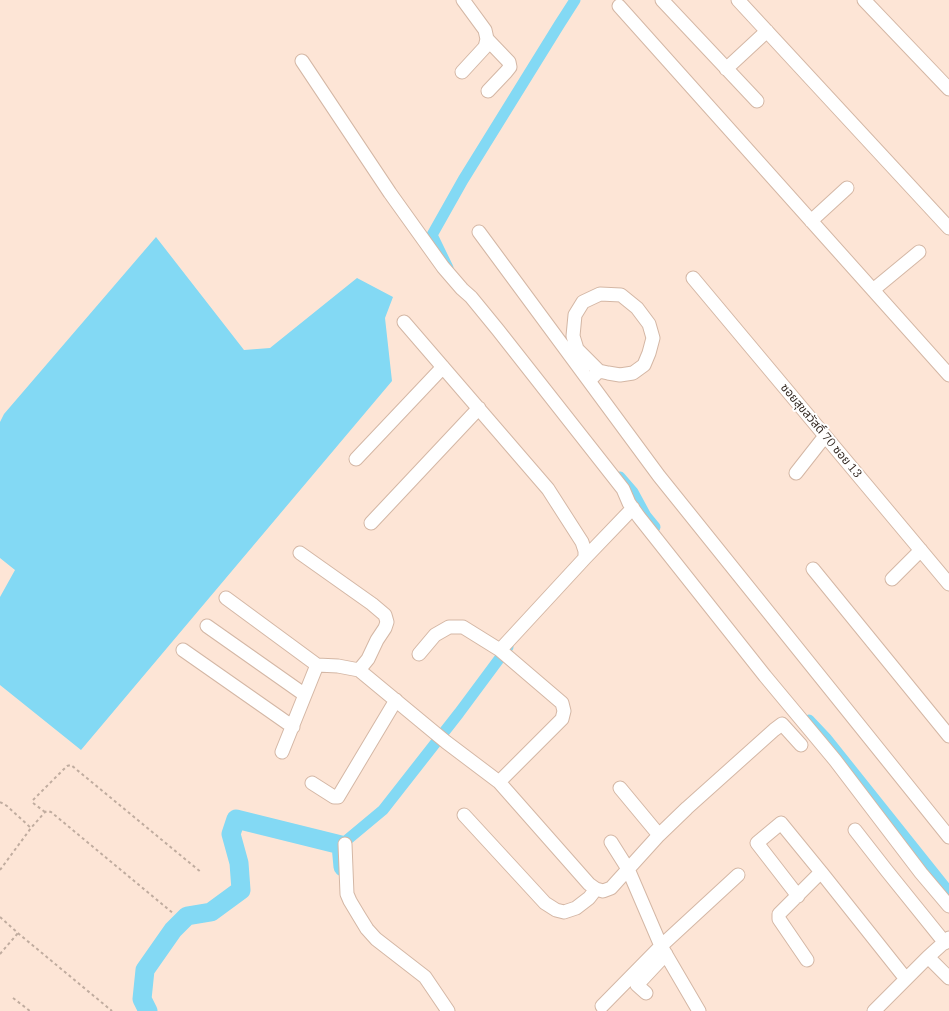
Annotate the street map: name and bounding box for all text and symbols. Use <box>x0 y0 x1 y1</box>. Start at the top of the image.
street label: ซอยสุขสวัสดิ์ 70 ซอย 13 <box>777 381 865 481</box>

